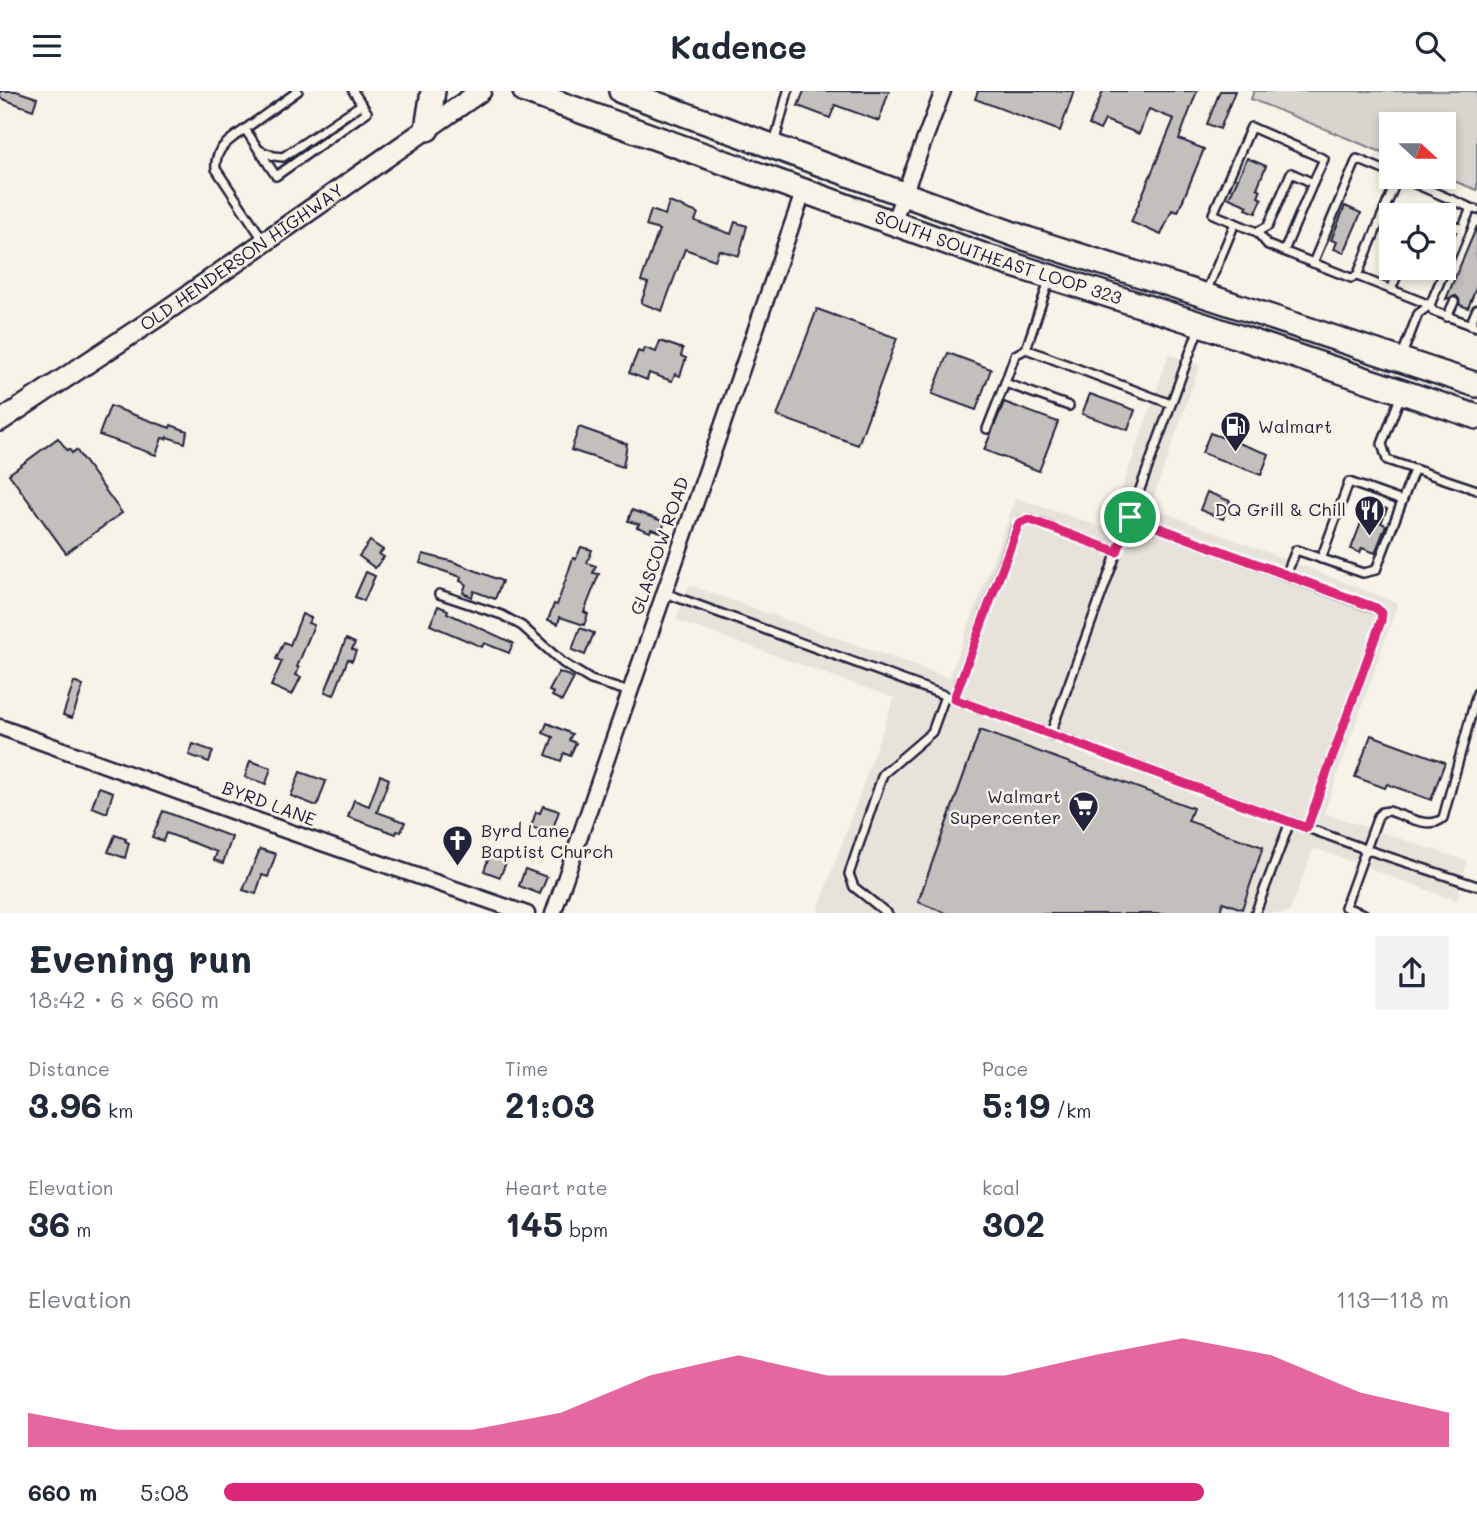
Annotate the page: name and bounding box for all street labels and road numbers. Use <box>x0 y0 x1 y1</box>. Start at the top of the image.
street label: OLD HENDERSON HIGHWAY <box>135 178 348 336</box>
street label: SOUTH SOUTHEAST LOOP 323 <box>872 204 1125 310</box>
street label: GLASCOW ROAD <box>624 473 694 618</box>
street label: BYRD LANE <box>219 775 320 831</box>

